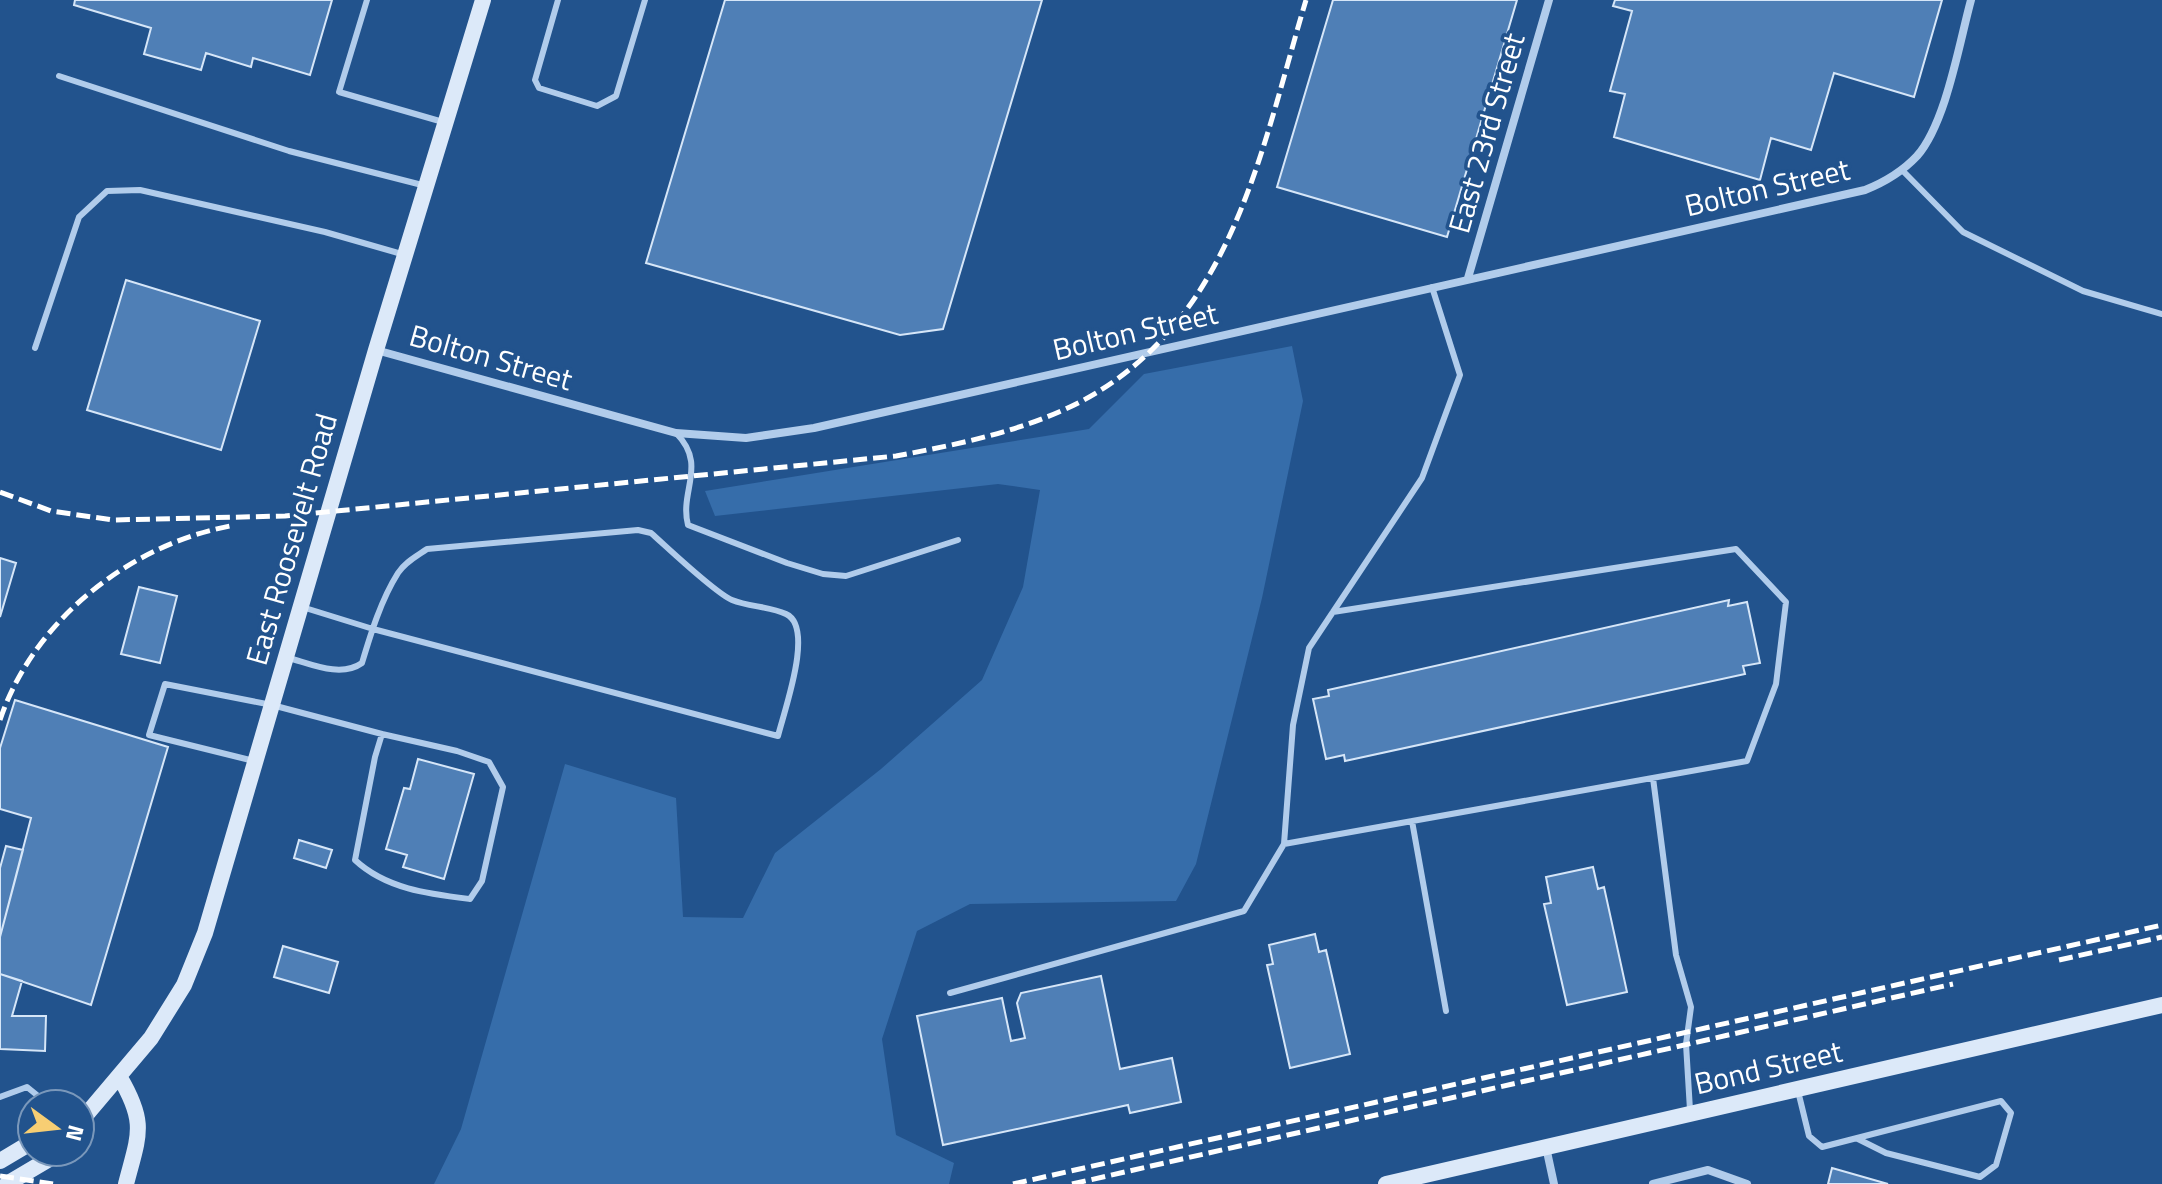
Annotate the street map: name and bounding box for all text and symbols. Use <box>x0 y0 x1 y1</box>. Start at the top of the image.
street label: East 23rd Street <box>1435 27 1537 238</box>
street label: Bolton Street <box>1680 146 1854 228</box>
street label: Bolton Street <box>1048 290 1222 372</box>
street label: Bolton Street <box>404 312 578 402</box>
street label: East Roosevelt Road <box>233 408 349 670</box>
street label: Bond Street <box>1690 1028 1847 1106</box>
north arrow <box>16 1088 96 1168</box>
text: N <box>57 1121 94 1145</box>

